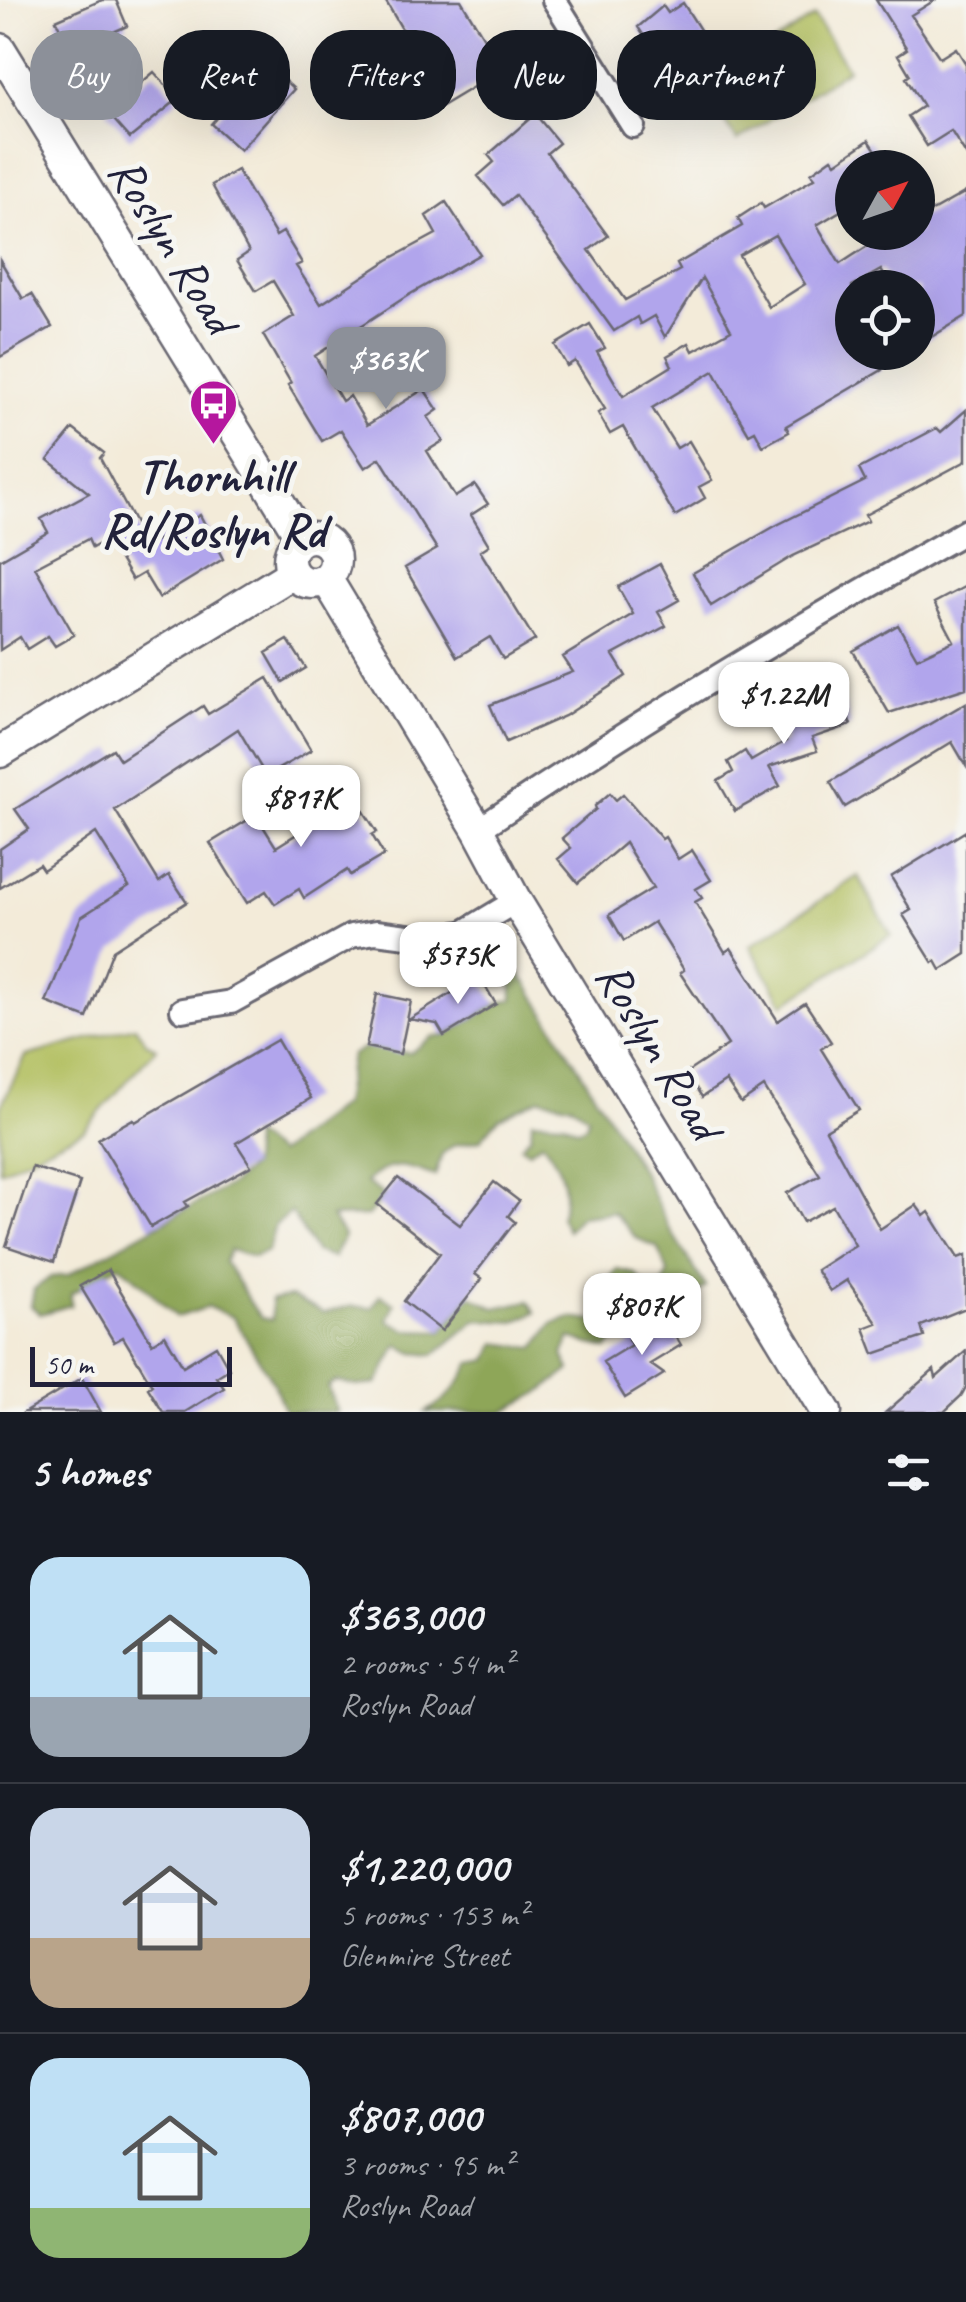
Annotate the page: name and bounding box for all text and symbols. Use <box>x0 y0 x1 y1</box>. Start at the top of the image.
chip: Buy <box>30 30 143 120</box>
chip: Rent <box>163 30 290 120</box>
chip: Filters <box>310 30 456 120</box>
chip: New <box>476 30 597 120</box>
chip: Apartment <box>617 30 816 120</box>
street label: Roslyn Road <box>95 146 254 350</box>
north arrow <box>835 150 935 250</box>
map controls <box>835 150 935 370</box>
button: locate <box>835 270 935 370</box>
pin: $363K <box>316 327 456 412</box>
text: $363K <box>349 339 423 380</box>
bus stop icon: Thornhill Rd/Roslyn Rd <box>187 378 239 446</box>
place label: Thornhill Rd/Roslyn Rd <box>101 446 333 561</box>
pin: $1.22M <box>703 662 865 747</box>
text: $1.22M <box>740 674 828 715</box>
pin: $817K <box>231 765 371 850</box>
text: $817K <box>264 777 338 818</box>
pin: $575K <box>388 922 528 1007</box>
text: $575K <box>422 934 494 975</box>
street label: Roslyn Road <box>583 950 739 1156</box>
pin: $807K <box>572 1273 712 1358</box>
text: $807K <box>605 1285 679 1326</box>
scale bar <box>30 1342 232 1386</box>
text: 50 m <box>45 1347 93 1382</box>
icon: filters <box>881 1445 936 1500</box>
text: 5 homes <box>30 1446 148 1499</box>
text: $363,000 <box>340 1590 482 1643</box>
icon: home <box>110 1597 230 1717</box>
text: 2 rooms · 54 m² <box>340 1643 513 1684</box>
text: Roslyn Road <box>340 1684 471 1725</box>
text: $1,220,000 <box>340 1841 508 1894</box>
icon: home <box>110 1848 230 1968</box>
text: 5 rooms · 153 m² <box>340 1894 527 1935</box>
text: Glenmire Street <box>340 1935 509 1976</box>
text: $807,000 <box>340 2091 480 2144</box>
icon: home <box>110 2098 230 2218</box>
text: 3 rooms · 95 m² <box>340 2144 513 2185</box>
text: Roslyn Road <box>340 2185 471 2226</box>

